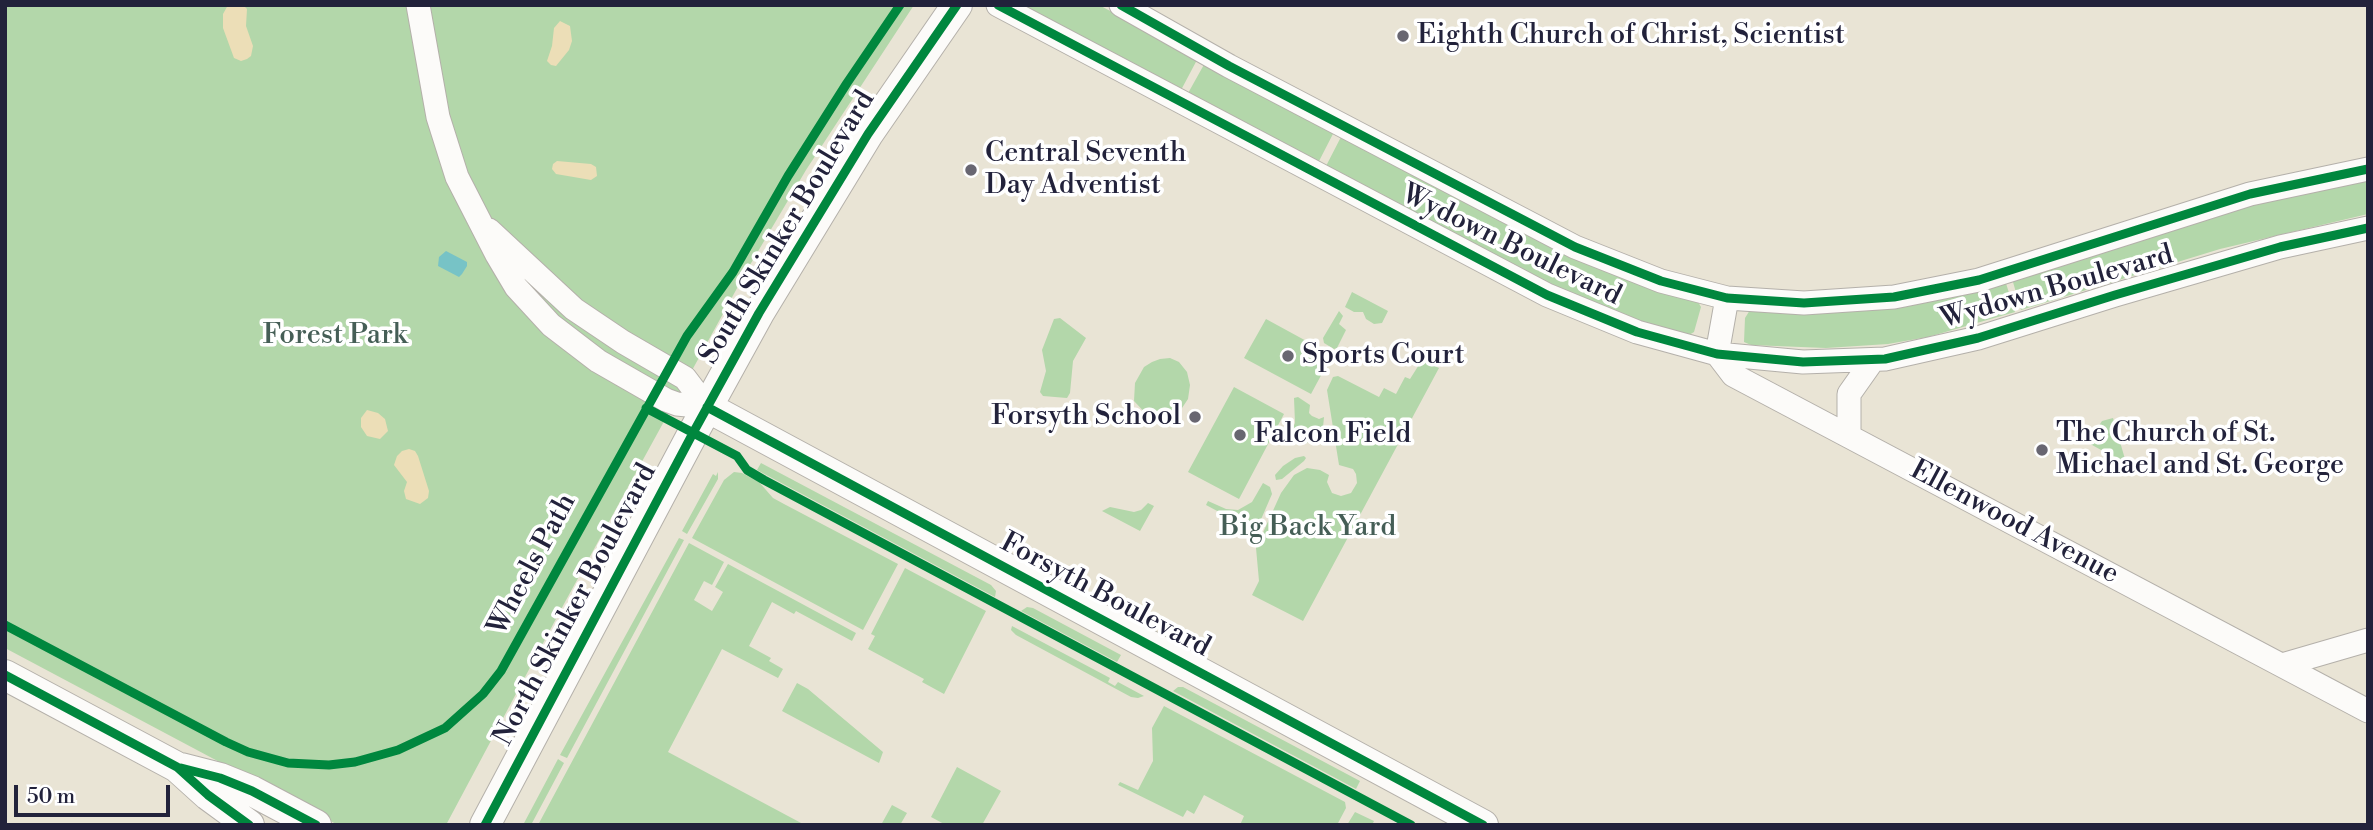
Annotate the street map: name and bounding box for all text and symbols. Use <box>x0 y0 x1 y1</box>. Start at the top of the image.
place label: Eighth Church of Christ, Scientist <box>1417 19 1845 53</box>
marker: Eighth Church of Christ, Scientist <box>1395 28 1411 44</box>
street label: South Skinker Boulevard <box>693 85 883 371</box>
place label: Central Seventh Day Adventist <box>985 137 1187 203</box>
marker: Central Seventh Day Adventist <box>963 162 979 178</box>
street label: Wydown Boulevard <box>1396 178 1626 314</box>
street label: Wydown Boulevard <box>1937 239 2177 337</box>
park label: Forest Park <box>263 319 407 353</box>
place label: Sports Court <box>1302 339 1465 373</box>
marker: Sports Court <box>1280 348 1296 364</box>
place label: Forsyth School <box>991 400 1181 434</box>
marker: Forsyth School <box>1187 409 1203 425</box>
place label: The Church of St. Michael and St. George <box>2056 417 2344 483</box>
place label: Falcon Field <box>1254 418 1411 452</box>
marker: Falcon Field <box>1232 427 1248 443</box>
marker: The Church of St. Michael and St. George <box>2034 442 2050 458</box>
street label: Ellenwood Avenue <box>1904 454 2124 592</box>
street label: North Skinker Boulevard <box>487 458 665 752</box>
street label: Wheels Path <box>482 488 584 642</box>
park label: Big Back Yard <box>1220 511 1396 545</box>
street label: Forsyth Boulevard <box>994 527 1216 665</box>
scale bar <box>18 770 173 814</box>
text: 50 m <box>27 784 75 810</box>

